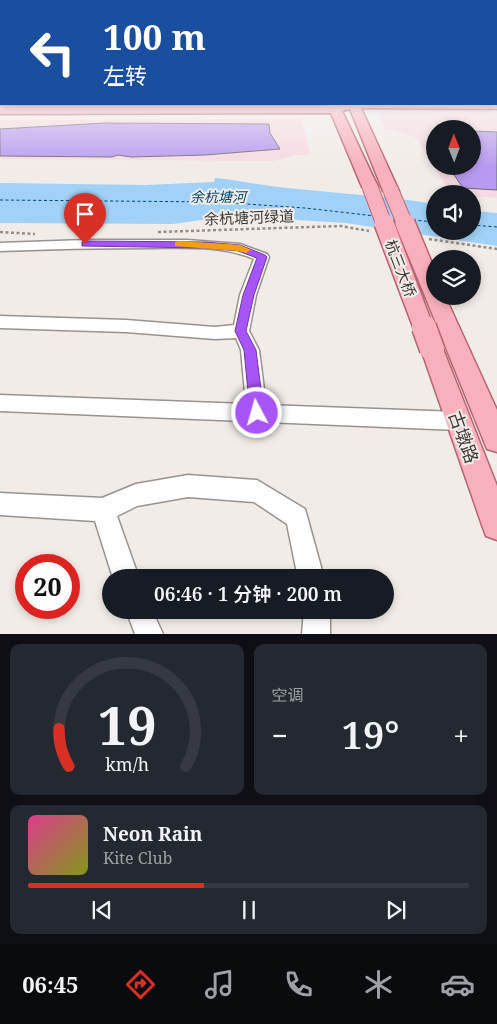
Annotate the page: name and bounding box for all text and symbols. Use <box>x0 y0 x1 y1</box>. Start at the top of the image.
text: 100 m <box>103 13 206 60</box>
icon: left <box>20 20 85 85</box>
text: 左转 <box>103 60 147 90</box>
north arrow <box>426 120 481 175</box>
map controls <box>426 120 481 305</box>
button: sound <box>426 185 481 240</box>
water label: 余杭塘河 <box>190 187 249 206</box>
pin <box>64 193 106 244</box>
icon: arrive <box>71 200 99 228</box>
street label: 余杭塘河绿道 <box>204 205 294 229</box>
street label: 杭三大桥 <box>381 236 421 300</box>
button: layers <box>426 250 481 305</box>
position arrow <box>230 386 282 438</box>
street label: 古墩路 <box>443 408 485 466</box>
speed limit sign: 20 <box>15 554 80 619</box>
text: 06:46 · 1 分钟 · 200 m <box>154 581 342 607</box>
text: 空调 <box>272 684 304 706</box>
text: 19 <box>97 689 156 760</box>
text: 19° <box>342 708 400 760</box>
text: − <box>272 716 288 754</box>
text: + <box>453 716 469 754</box>
text: km/h <box>105 752 149 776</box>
text: Neon Rain <box>103 821 202 847</box>
text: Kite Club <box>103 847 172 869</box>
icon: previous <box>88 896 116 924</box>
icon: pause <box>235 896 263 924</box>
icon: next <box>382 896 410 924</box>
icon: directions <box>123 967 158 1002</box>
icon: music <box>202 967 237 1002</box>
icon: phone <box>281 967 316 1002</box>
icon: climate <box>361 967 396 1002</box>
icon: car <box>440 967 475 1002</box>
text: 06:45 <box>22 969 79 999</box>

